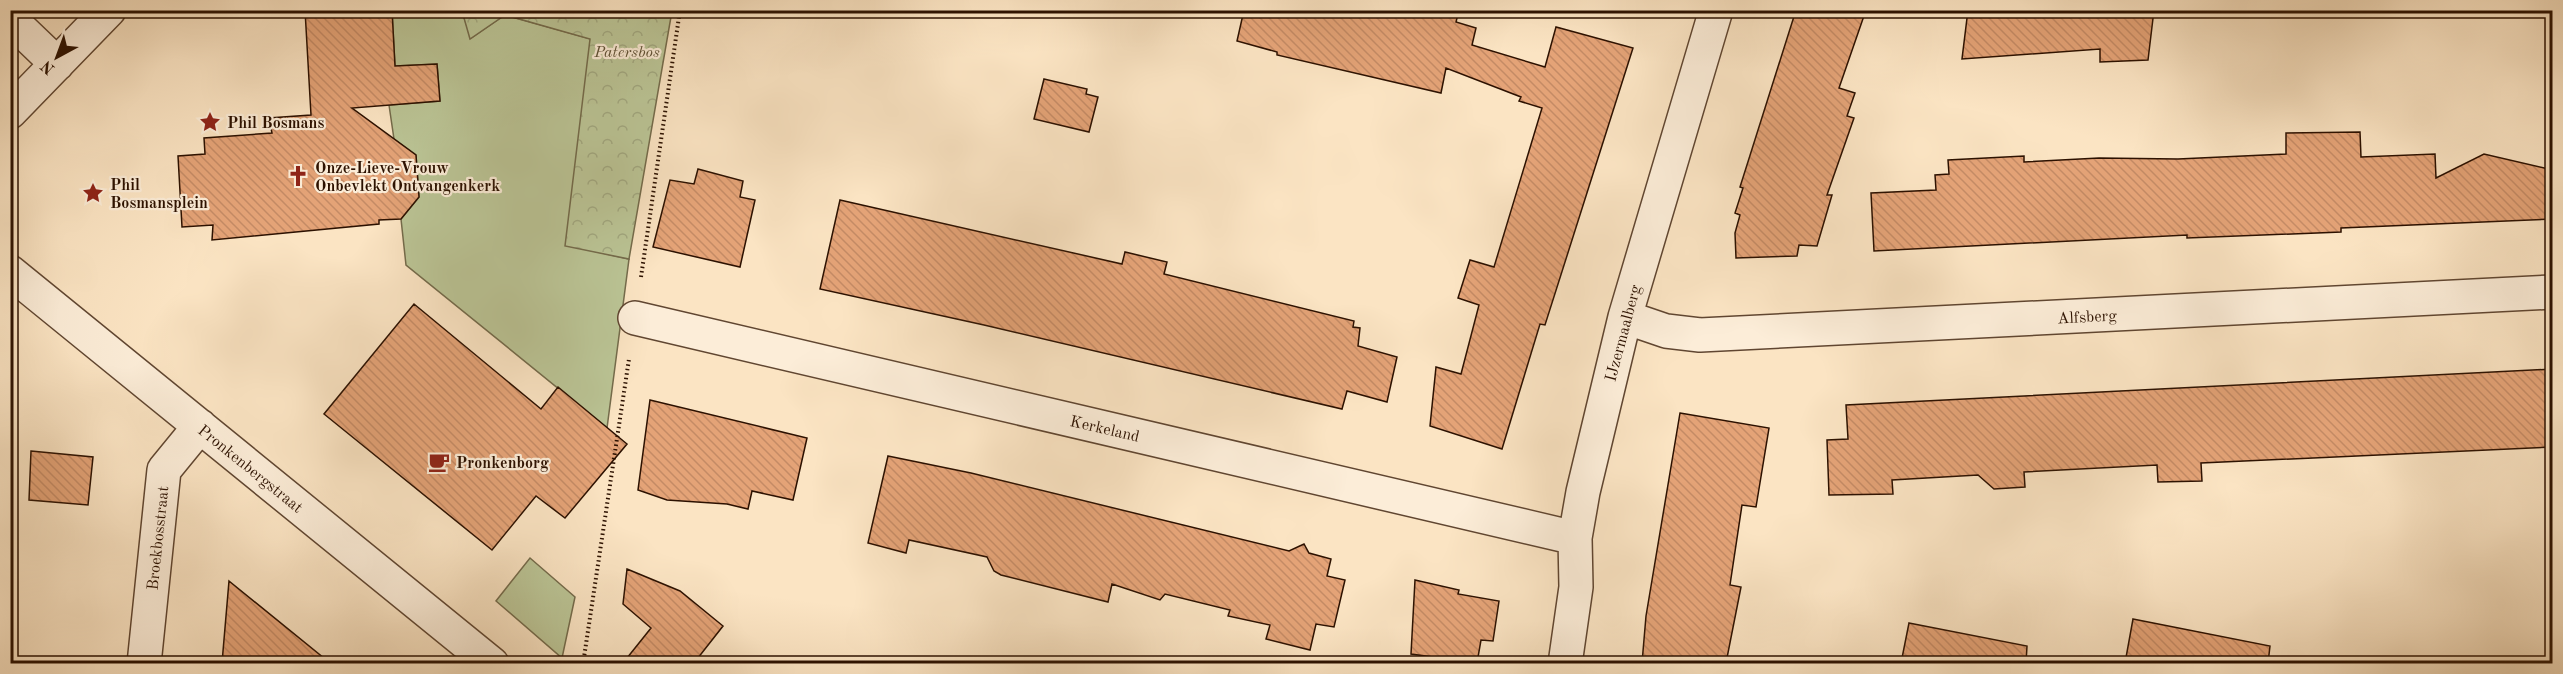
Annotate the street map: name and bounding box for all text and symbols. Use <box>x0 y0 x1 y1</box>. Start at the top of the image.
north arrow <box>27 27 87 87</box>
park label: Patersbos <box>593 45 660 61</box>
text: N <box>38 56 58 77</box>
place icon: Phil Bosmans <box>198 110 222 134</box>
place label: Phil Bosmans <box>227 116 324 132</box>
place label: Onze-Lieve-Vrouw Onbevlekt Ontvangenkerk <box>315 161 500 195</box>
church icon: Onze-Lieve-Vrouw Onbevlekt Ontvangenkerk <box>286 164 310 188</box>
place label: Phil Bosmansplein <box>110 178 208 212</box>
place icon: Phil Bosmansplein <box>81 181 105 205</box>
street label: IJzermaalberg <box>1603 283 1645 384</box>
street label: Alfsberg <box>2057 308 2118 328</box>
street label: Kerkeland <box>1068 414 1141 446</box>
street label: Pronkenbergstraat <box>194 423 305 517</box>
cafe icon: Pronkenborg <box>427 450 451 474</box>
place label: Pronkenborg <box>456 456 549 472</box>
street label: Broekbosstraat <box>146 485 172 591</box>

